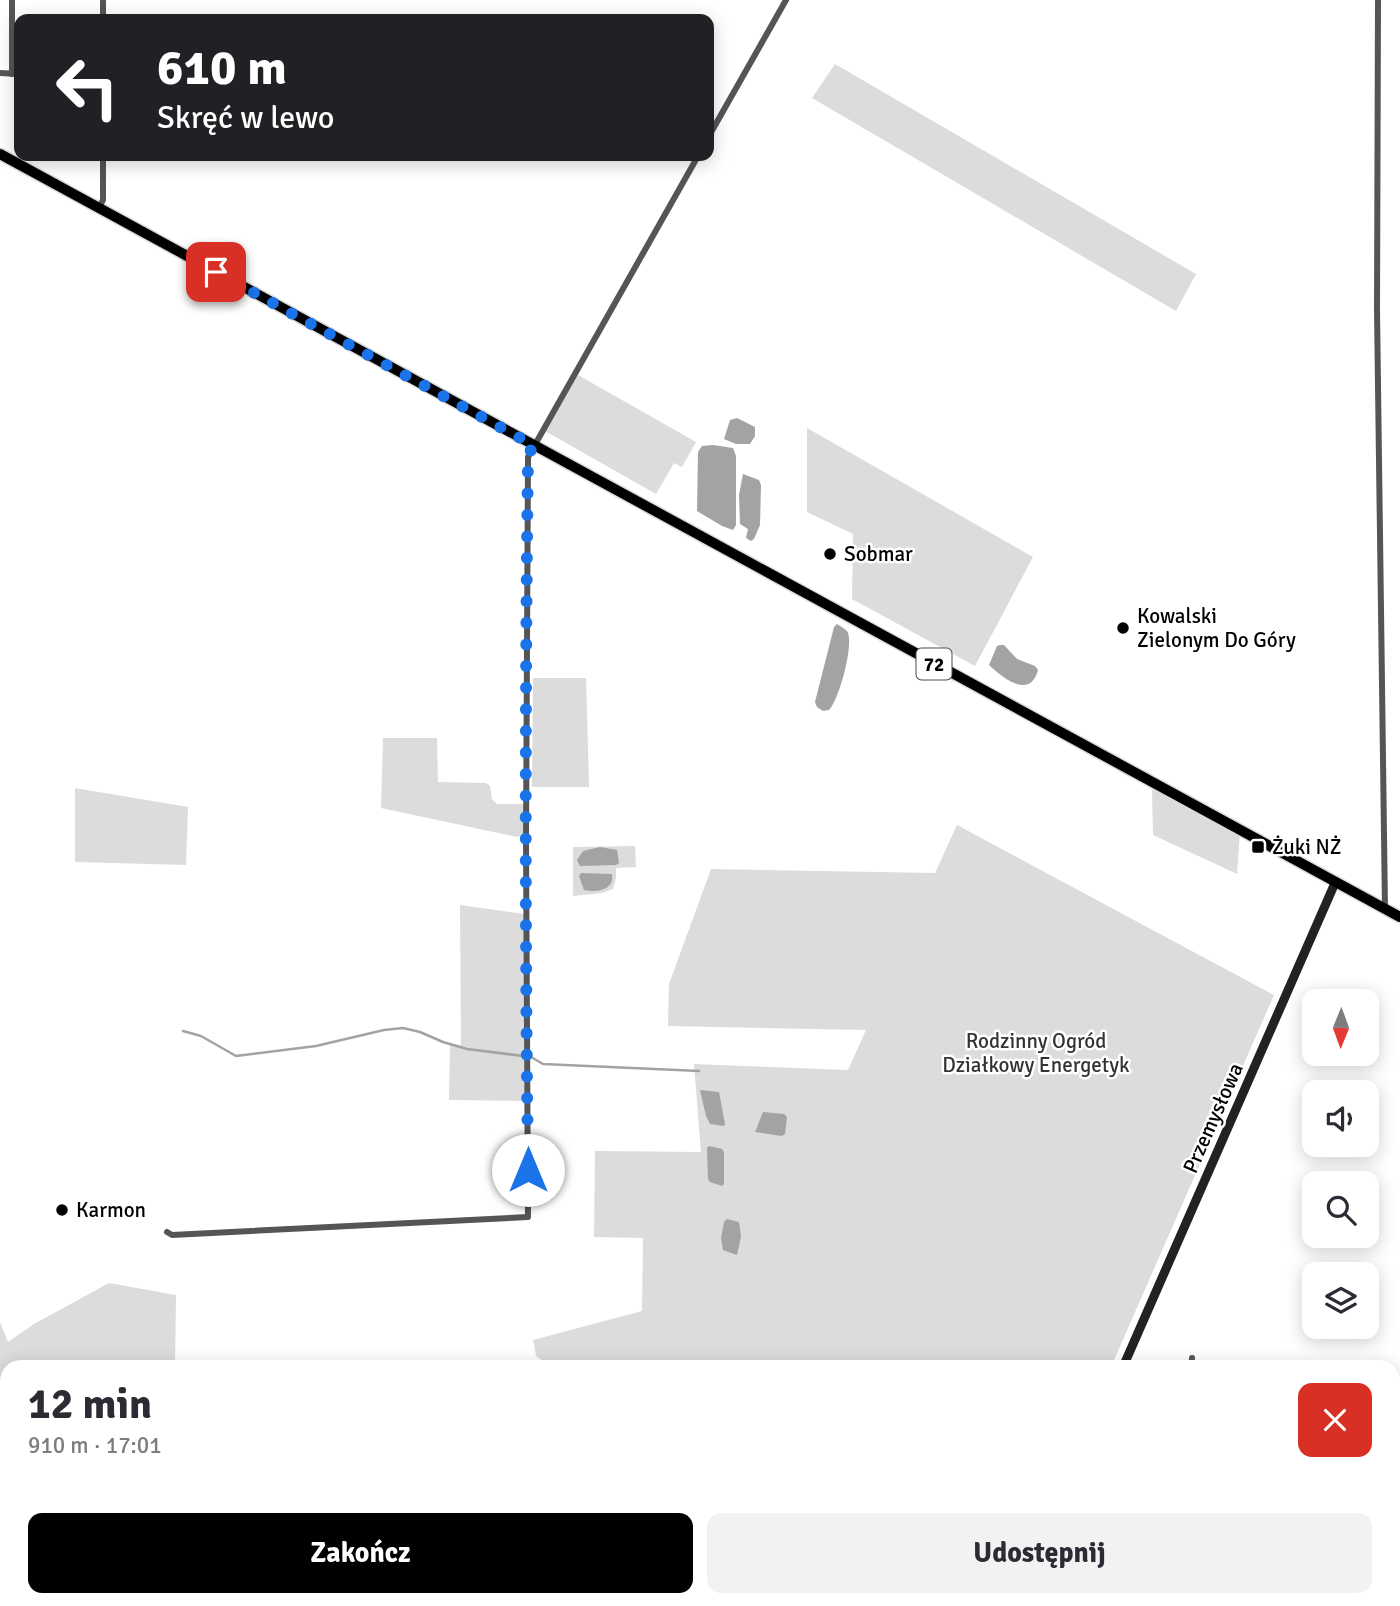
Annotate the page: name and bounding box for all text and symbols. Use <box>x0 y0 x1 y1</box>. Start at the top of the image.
text: 610 m <box>157 38 287 98</box>
icon: left <box>42 42 133 133</box>
text: Skręć w lewo <box>157 98 334 137</box>
pin <box>186 242 246 302</box>
icon: arrive <box>197 253 235 291</box>
place label: Sobmar <box>844 541 913 567</box>
marker: Sobmar <box>822 546 838 562</box>
place label: Kowalski Zielonym Do Góry <box>1137 603 1296 653</box>
marker: Kowalski Zielonym Do Góry <box>1115 620 1131 636</box>
road number: 72 <box>916 649 951 680</box>
place label: Żuki NŻ <box>1272 834 1342 860</box>
marker: Żuki NŻ <box>1250 839 1266 855</box>
north arrow <box>1302 989 1379 1066</box>
map controls <box>1302 989 1379 1339</box>
park label: Rodzinny Ogród Działkowy Energetyk <box>942 1028 1130 1078</box>
street label: Przemysłowa <box>1177 1059 1249 1177</box>
button: sound <box>1302 1080 1379 1157</box>
position arrow <box>491 1133 565 1207</box>
button: search <box>1302 1171 1379 1248</box>
place label: Karmon <box>76 1197 146 1223</box>
marker: Karmon <box>54 1202 70 1218</box>
button: layers <box>1302 1262 1379 1339</box>
text: 12 min <box>28 1379 152 1430</box>
button: close <box>1298 1383 1372 1457</box>
text: 910 m · 17:01 <box>28 1431 162 1460</box>
button: Zakończ <box>28 1513 693 1593</box>
button: Udostępnij <box>707 1513 1372 1593</box>

